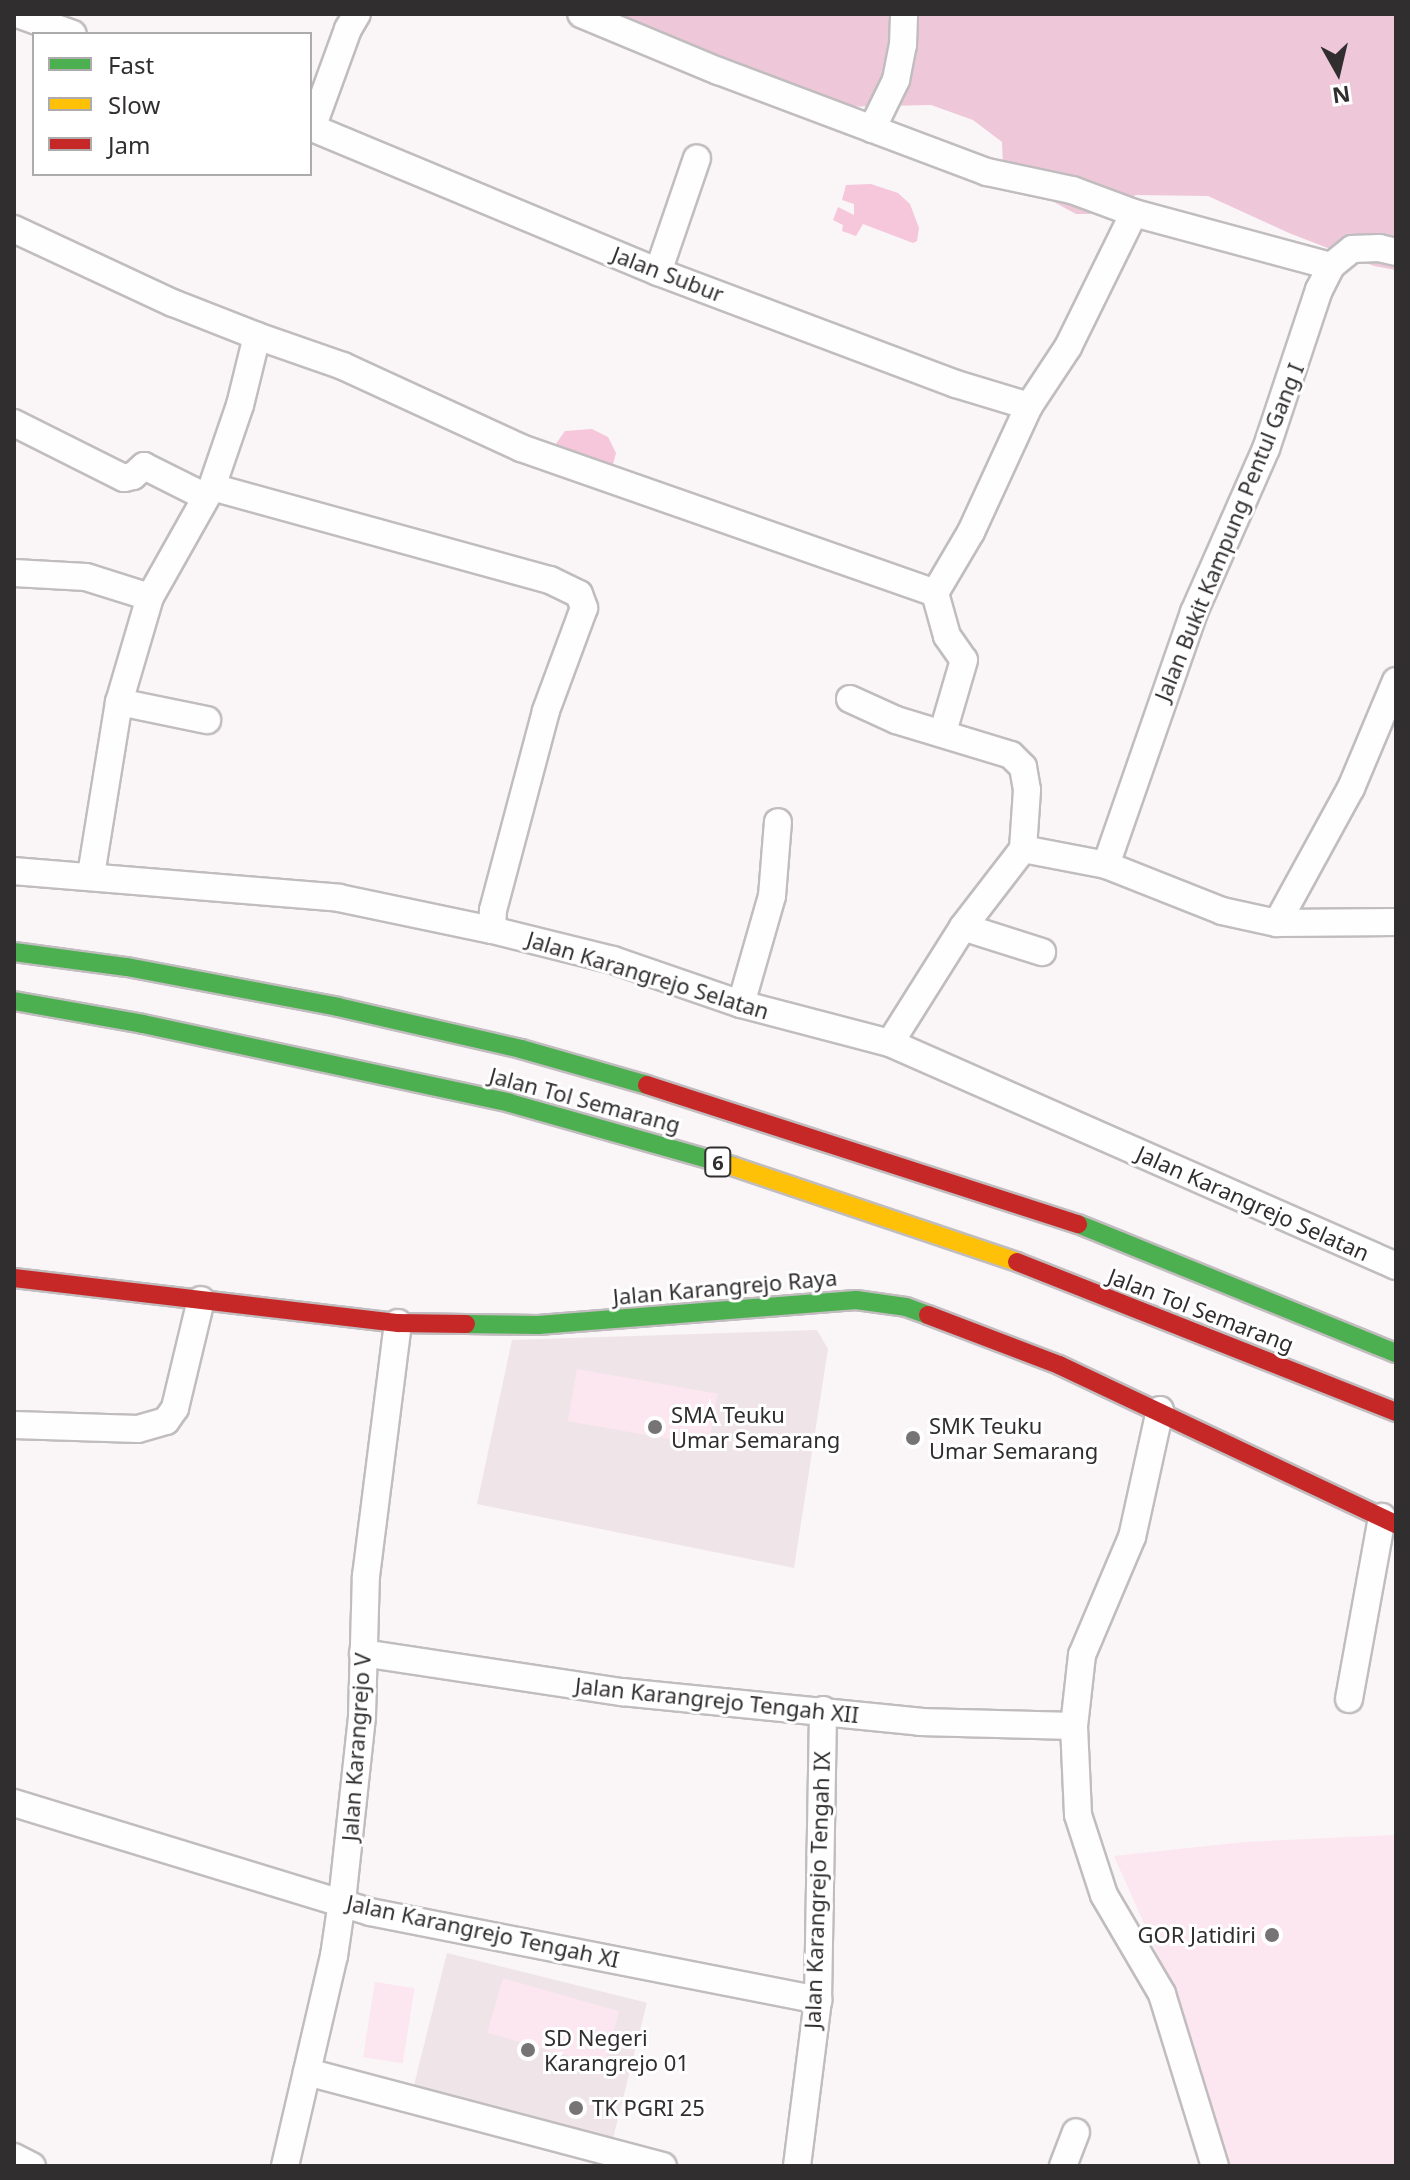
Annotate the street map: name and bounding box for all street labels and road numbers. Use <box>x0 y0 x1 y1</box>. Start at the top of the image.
street label: Jalan Subur <box>608 241 728 307</box>
street label: Jalan Bukit Kampung Pentul Gang I <box>1149 359 1309 705</box>
street label: Jalan Karangrejo Selatan <box>524 926 772 1024</box>
street label: Jalan Tol Semarang <box>487 1062 683 1138</box>
street label: Jalan Karangrejo Selatan <box>1133 1140 1373 1266</box>
road number: 6 <box>704 1146 732 1178</box>
street label: Jalan Tol Semarang <box>1105 1262 1297 1358</box>
street label: Jalan Karangrejo Raya <box>612 1264 838 1310</box>
street label: Jalan Karangrejo V <box>336 1652 376 1842</box>
street label: Jalan Karangrejo Tengah XII <box>574 1672 860 1728</box>
street label: Jalan Karangrejo Tengah IX <box>799 1751 835 2029</box>
street label: Jalan Karangrejo Tengah XI <box>344 1889 622 1973</box>

